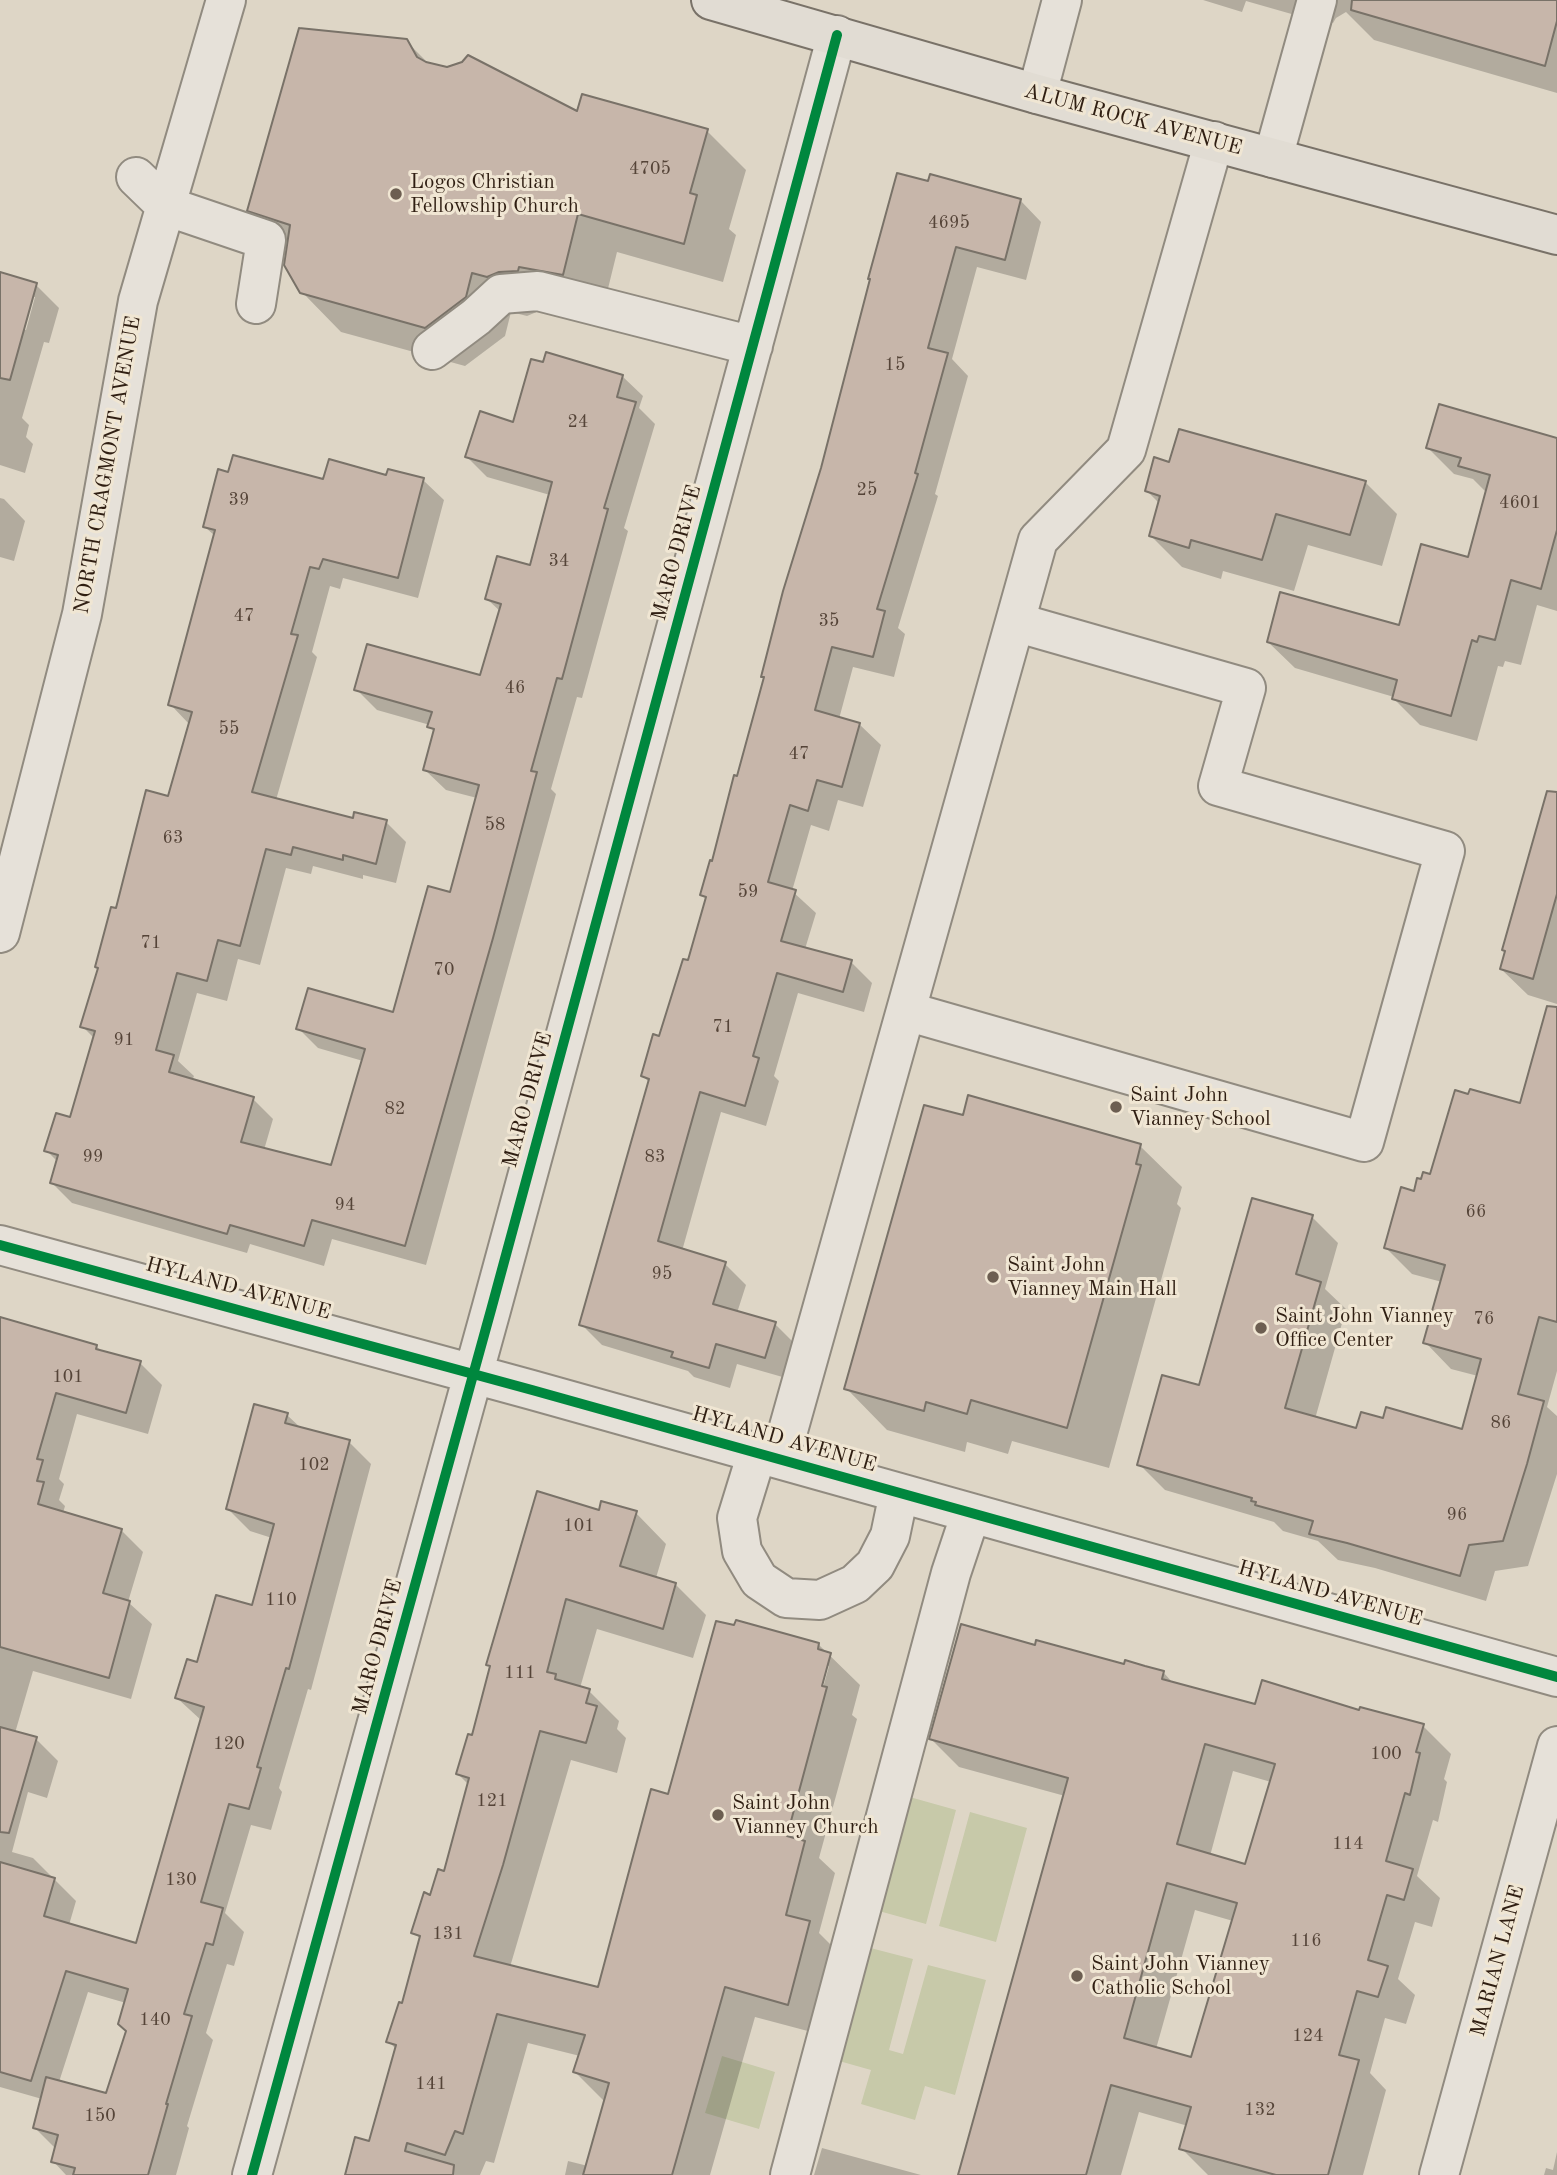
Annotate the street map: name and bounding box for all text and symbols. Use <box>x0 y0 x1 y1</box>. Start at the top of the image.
street label: ALUM ROCK AVENUE <box>1021 79 1245 161</box>
house number: 4705 <box>629 158 671 180</box>
place label: Logos Christian Fellowship Church <box>410 169 579 219</box>
marker: Logos Christian Fellowship Church <box>388 186 404 202</box>
house number: 4695 <box>928 212 970 234</box>
street label: NORTH CRAGMONT AVENUE <box>69 314 147 616</box>
house number: 15 <box>885 354 905 376</box>
house number: 24 <box>568 411 588 433</box>
house number: 25 <box>857 479 877 501</box>
street label: MARO DRIVE <box>647 482 707 624</box>
house number: 39 <box>229 489 249 511</box>
house number: 4601 <box>1499 492 1541 514</box>
house number: 34 <box>549 550 569 572</box>
house number: 47 <box>234 605 254 627</box>
house number: 35 <box>819 610 839 632</box>
house number: 46 <box>505 677 525 699</box>
house number: 55 <box>219 718 239 740</box>
house number: 47 <box>789 743 809 765</box>
house number: 58 <box>485 814 505 836</box>
house number: 63 <box>163 827 183 849</box>
house number: 59 <box>738 881 758 903</box>
house number: 71 <box>141 932 161 954</box>
house number: 70 <box>434 959 454 981</box>
house number: 71 <box>713 1016 733 1038</box>
house number: 91 <box>114 1029 134 1051</box>
street label: MARO DRIVE <box>498 1029 558 1171</box>
place label: Saint John Vianney School <box>1130 1082 1271 1132</box>
house number: 82 <box>385 1098 405 1120</box>
marker: Saint John Vianney School <box>1108 1099 1124 1115</box>
house number: 99 <box>83 1146 103 1168</box>
house number: 83 <box>645 1146 665 1168</box>
house number: 94 <box>335 1194 355 1216</box>
house number: 66 <box>1466 1201 1486 1223</box>
street label: HYLAND AVENUE <box>143 1252 333 1326</box>
place label: Saint John Vianney Main Hall <box>1007 1252 1177 1302</box>
house number: 95 <box>652 1263 672 1285</box>
marker: Saint John Vianney Main Hall <box>985 1269 1001 1285</box>
place label: Saint John Vianney Office Center <box>1275 1303 1454 1353</box>
house number: 76 <box>1474 1308 1494 1330</box>
marker: Saint John Vianney Office Center <box>1253 1320 1269 1336</box>
house number: 101 <box>52 1366 84 1388</box>
street label: HYLAND AVENUE <box>689 1402 879 1478</box>
house number: 86 <box>1491 1412 1511 1434</box>
house number: 102 <box>298 1454 330 1476</box>
house number: 96 <box>1447 1504 1467 1526</box>
house number: 101 <box>563 1515 595 1537</box>
street label: HYLAND AVENUE <box>1235 1556 1425 1632</box>
street label: MARO DRIVE <box>348 1576 408 1718</box>
house number: 110 <box>265 1589 297 1611</box>
house number: 111 <box>504 1662 536 1684</box>
house number: 120 <box>213 1733 245 1755</box>
house number: 100 <box>1370 1743 1402 1765</box>
house number: 121 <box>476 1790 508 1812</box>
place label: Saint John Vianney Church <box>732 1790 879 1840</box>
marker: Saint John Vianney Church <box>710 1807 726 1823</box>
house number: 114 <box>1332 1833 1364 1855</box>
house number: 130 <box>165 1869 197 1891</box>
street label: MARIAN LANE <box>1466 1882 1530 2040</box>
house number: 131 <box>432 1923 464 1945</box>
house number: 116 <box>1290 1930 1322 1952</box>
place label: Saint John Vianney Catholic School <box>1091 1951 1270 2001</box>
marker: Saint John Vianney Catholic School <box>1069 1968 1085 1984</box>
house number: 140 <box>139 2009 171 2031</box>
house number: 124 <box>1292 2025 1324 2047</box>
house number: 141 <box>415 2073 447 2095</box>
house number: 132 <box>1244 2099 1276 2121</box>
house number: 150 <box>84 2105 116 2127</box>

